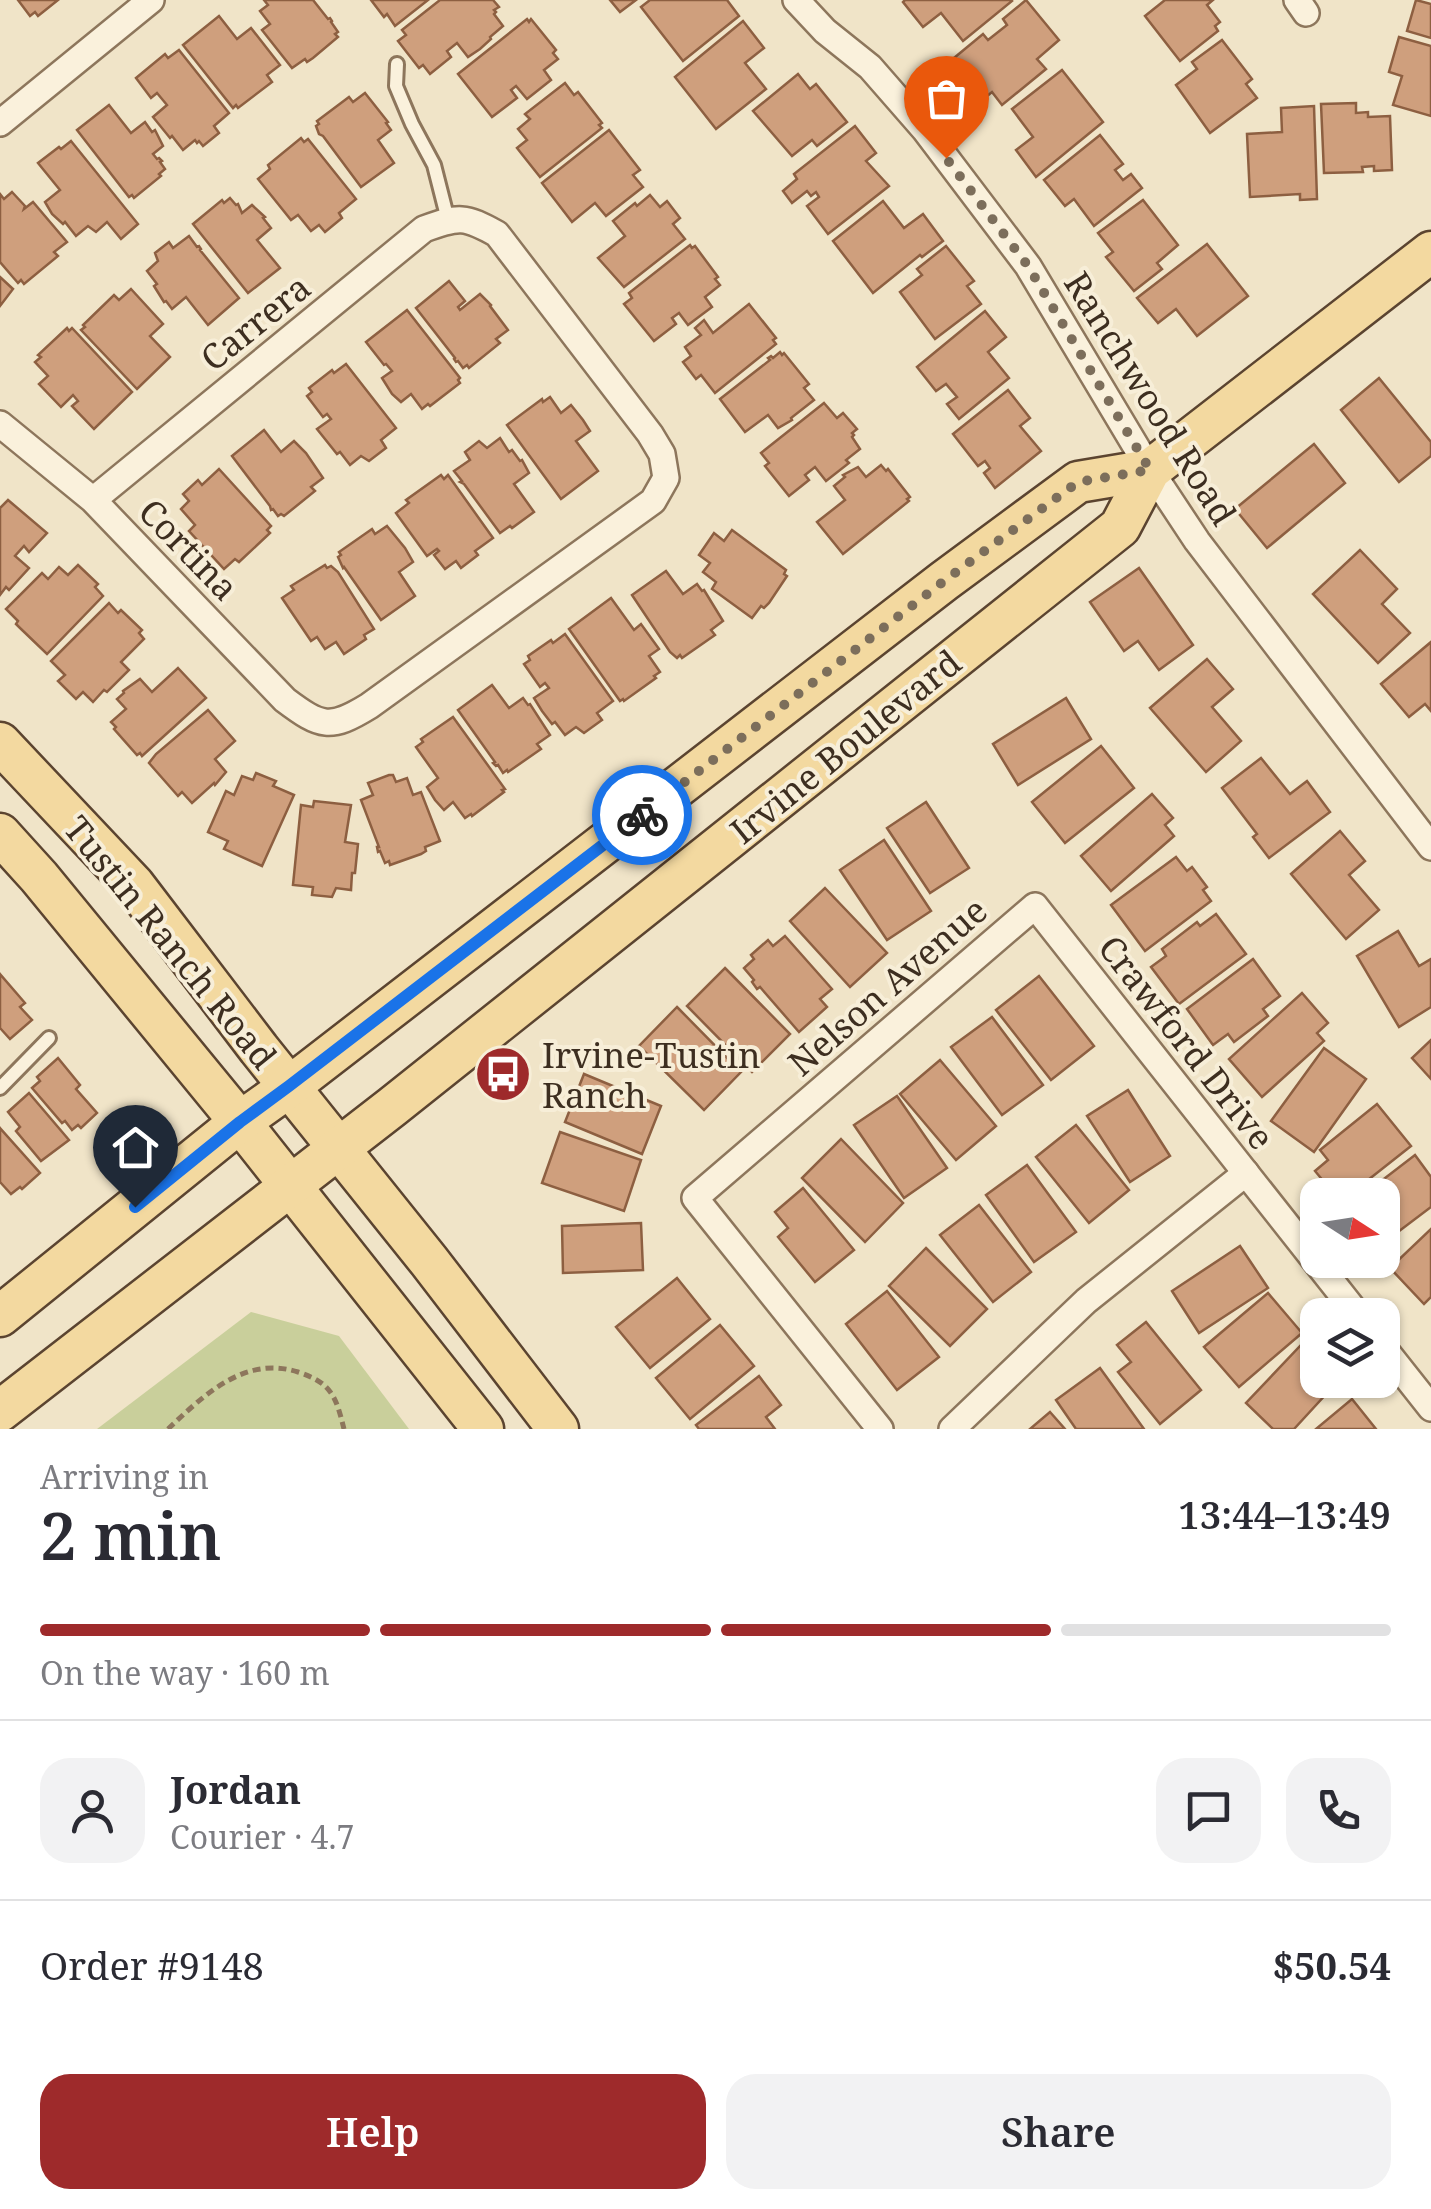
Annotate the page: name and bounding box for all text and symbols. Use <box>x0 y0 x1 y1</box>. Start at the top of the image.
pin <box>904 56 989 159</box>
icon: bag <box>919 71 974 126</box>
street label: Carrera <box>190 263 320 381</box>
street label: Ranchwood Road <box>1054 263 1248 533</box>
street label: Cortina <box>129 488 249 610</box>
street label: Irvine Boulevard <box>720 638 970 854</box>
courier <box>592 765 692 865</box>
icon: bike <box>615 788 670 843</box>
street label: Tustin Ranch Road <box>54 806 288 1078</box>
street label: Nelson Avenue <box>778 887 996 1085</box>
street label: Crawford Drive <box>1089 925 1285 1159</box>
place label: Irvine-Tustin Ranch <box>542 1031 761 1118</box>
bus stop icon: Irvine-Tustin Ranch <box>473 1044 533 1104</box>
pin <box>93 1105 178 1208</box>
icon: home <box>108 1120 163 1175</box>
north arrow <box>1300 1178 1400 1278</box>
map controls <box>1300 1178 1400 1398</box>
button: layers <box>1300 1298 1400 1398</box>
text: Arriving in <box>40 1455 209 1498</box>
text: 13:44–13:49 <box>1178 1488 1391 1540</box>
text: 2 min <box>40 1491 222 1579</box>
text: On the way · 160 m <box>40 1651 330 1694</box>
button: person <box>40 1758 145 1863</box>
button: chat <box>1156 1758 1261 1863</box>
button: phone <box>1286 1758 1391 1863</box>
text: Jordan <box>170 1763 301 1815</box>
text: Courier · 4.7 <box>170 1815 354 1858</box>
text: Order #9148 <box>40 1939 264 1991</box>
text: $50.54 <box>1272 1939 1391 1991</box>
button: Help <box>40 2074 706 2189</box>
button: Share <box>726 2074 1391 2189</box>

